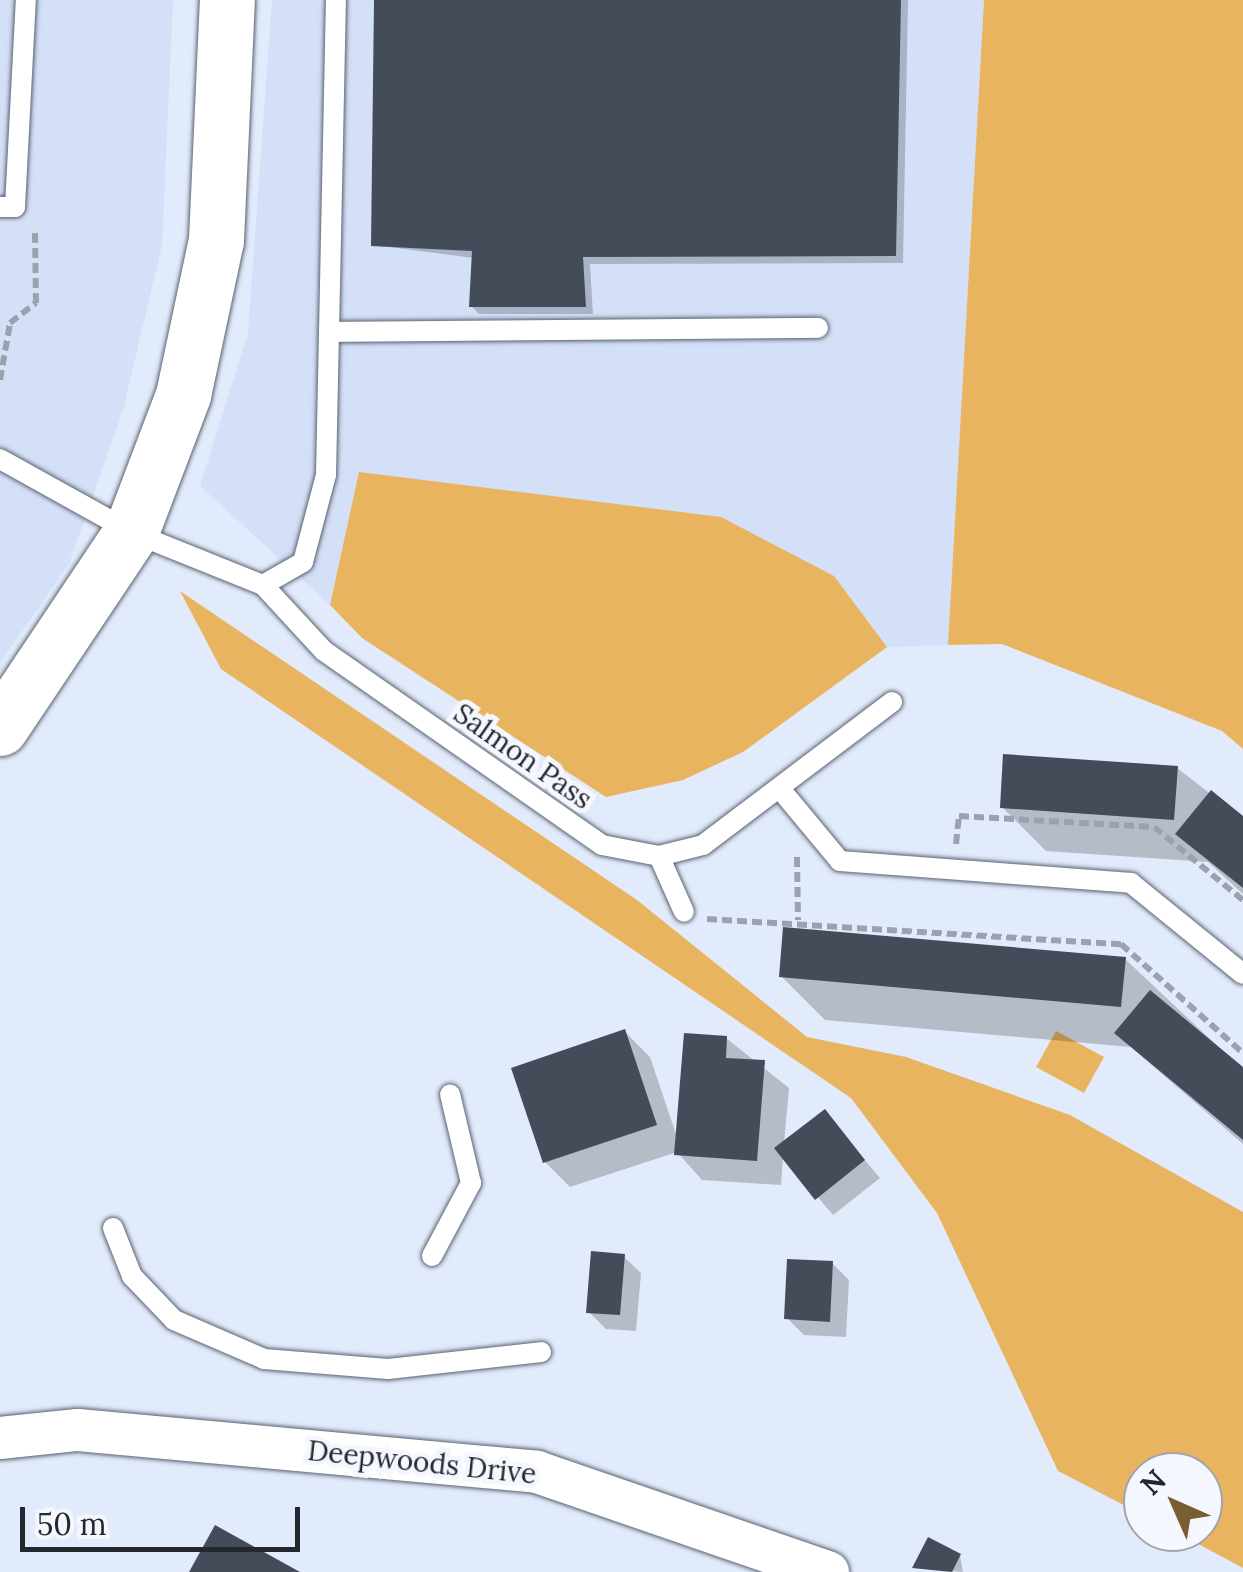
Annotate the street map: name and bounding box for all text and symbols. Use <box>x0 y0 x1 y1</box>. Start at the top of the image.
street label: Salmon Pass <box>447 696 599 816</box>
street label: Deepwoods Drive <box>306 1433 538 1491</box>
north arrow <box>1123 1452 1223 1552</box>
text: N <box>1133 1462 1174 1503</box>
scale bar <box>25 1487 305 1549</box>
text: 50 m <box>37 1505 107 1543</box>

